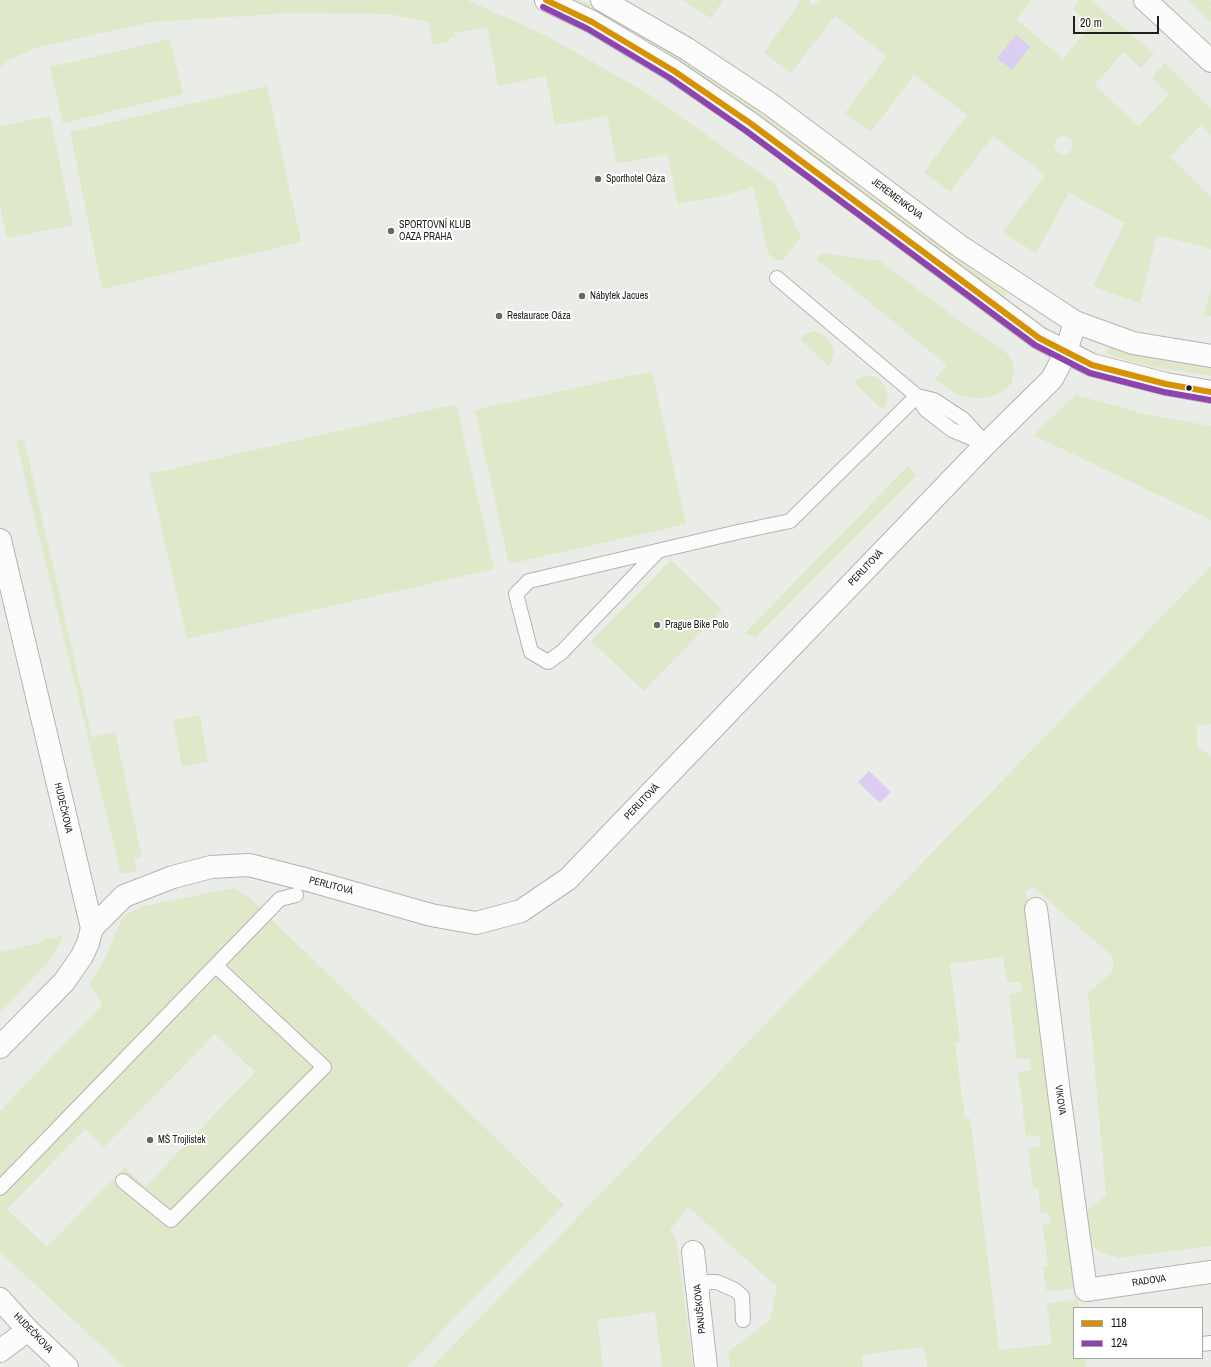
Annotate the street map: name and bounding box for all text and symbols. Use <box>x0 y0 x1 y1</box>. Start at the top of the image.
scale bar <box>1075 8 1161 34</box>
text: 20 m <box>1080 15 1102 31</box>
place label: Sporthotel Oáza <box>606 173 665 185</box>
marker: Sporthotel Oáza <box>593 174 603 184</box>
street label: JEREMENKOVA <box>869 176 925 222</box>
place label: SPORTOVNÍ KLUB OAZA PRAHA <box>399 219 471 242</box>
marker: SPORTOVNÍ KLUB OAZA PRAHA <box>386 226 396 236</box>
place label: Nábytek Jacues <box>590 290 648 302</box>
marker: Nábytek Jacues <box>577 291 587 301</box>
place label: Restaurace Oáza <box>507 310 571 322</box>
marker: Restaurace Oáza <box>494 311 504 321</box>
unlabelled marker <box>1184 383 1194 393</box>
street label: PERLITOVÁ <box>846 548 886 588</box>
place label: Prague Bike Polo <box>665 619 729 631</box>
marker: Prague Bike Polo <box>652 620 662 630</box>
street label: HUDEČKOVA <box>51 782 75 834</box>
street label: PERLITOVÁ <box>622 782 662 822</box>
street label: PERLITOVÁ <box>308 874 354 898</box>
street label: VIKOVA <box>1052 1084 1068 1116</box>
place label: MŠ Trojlístek <box>158 1134 206 1146</box>
marker: MŠ Trojlístek <box>145 1135 155 1145</box>
street label: RADOVA <box>1131 1273 1167 1289</box>
street label: PANUŠKOVA <box>691 1284 709 1334</box>
legend <box>1073 1307 1203 1359</box>
street label: HUDEČKOVA <box>11 1310 55 1356</box>
text: 118 <box>1111 1315 1127 1331</box>
text: 124 <box>1111 1335 1127 1351</box>

